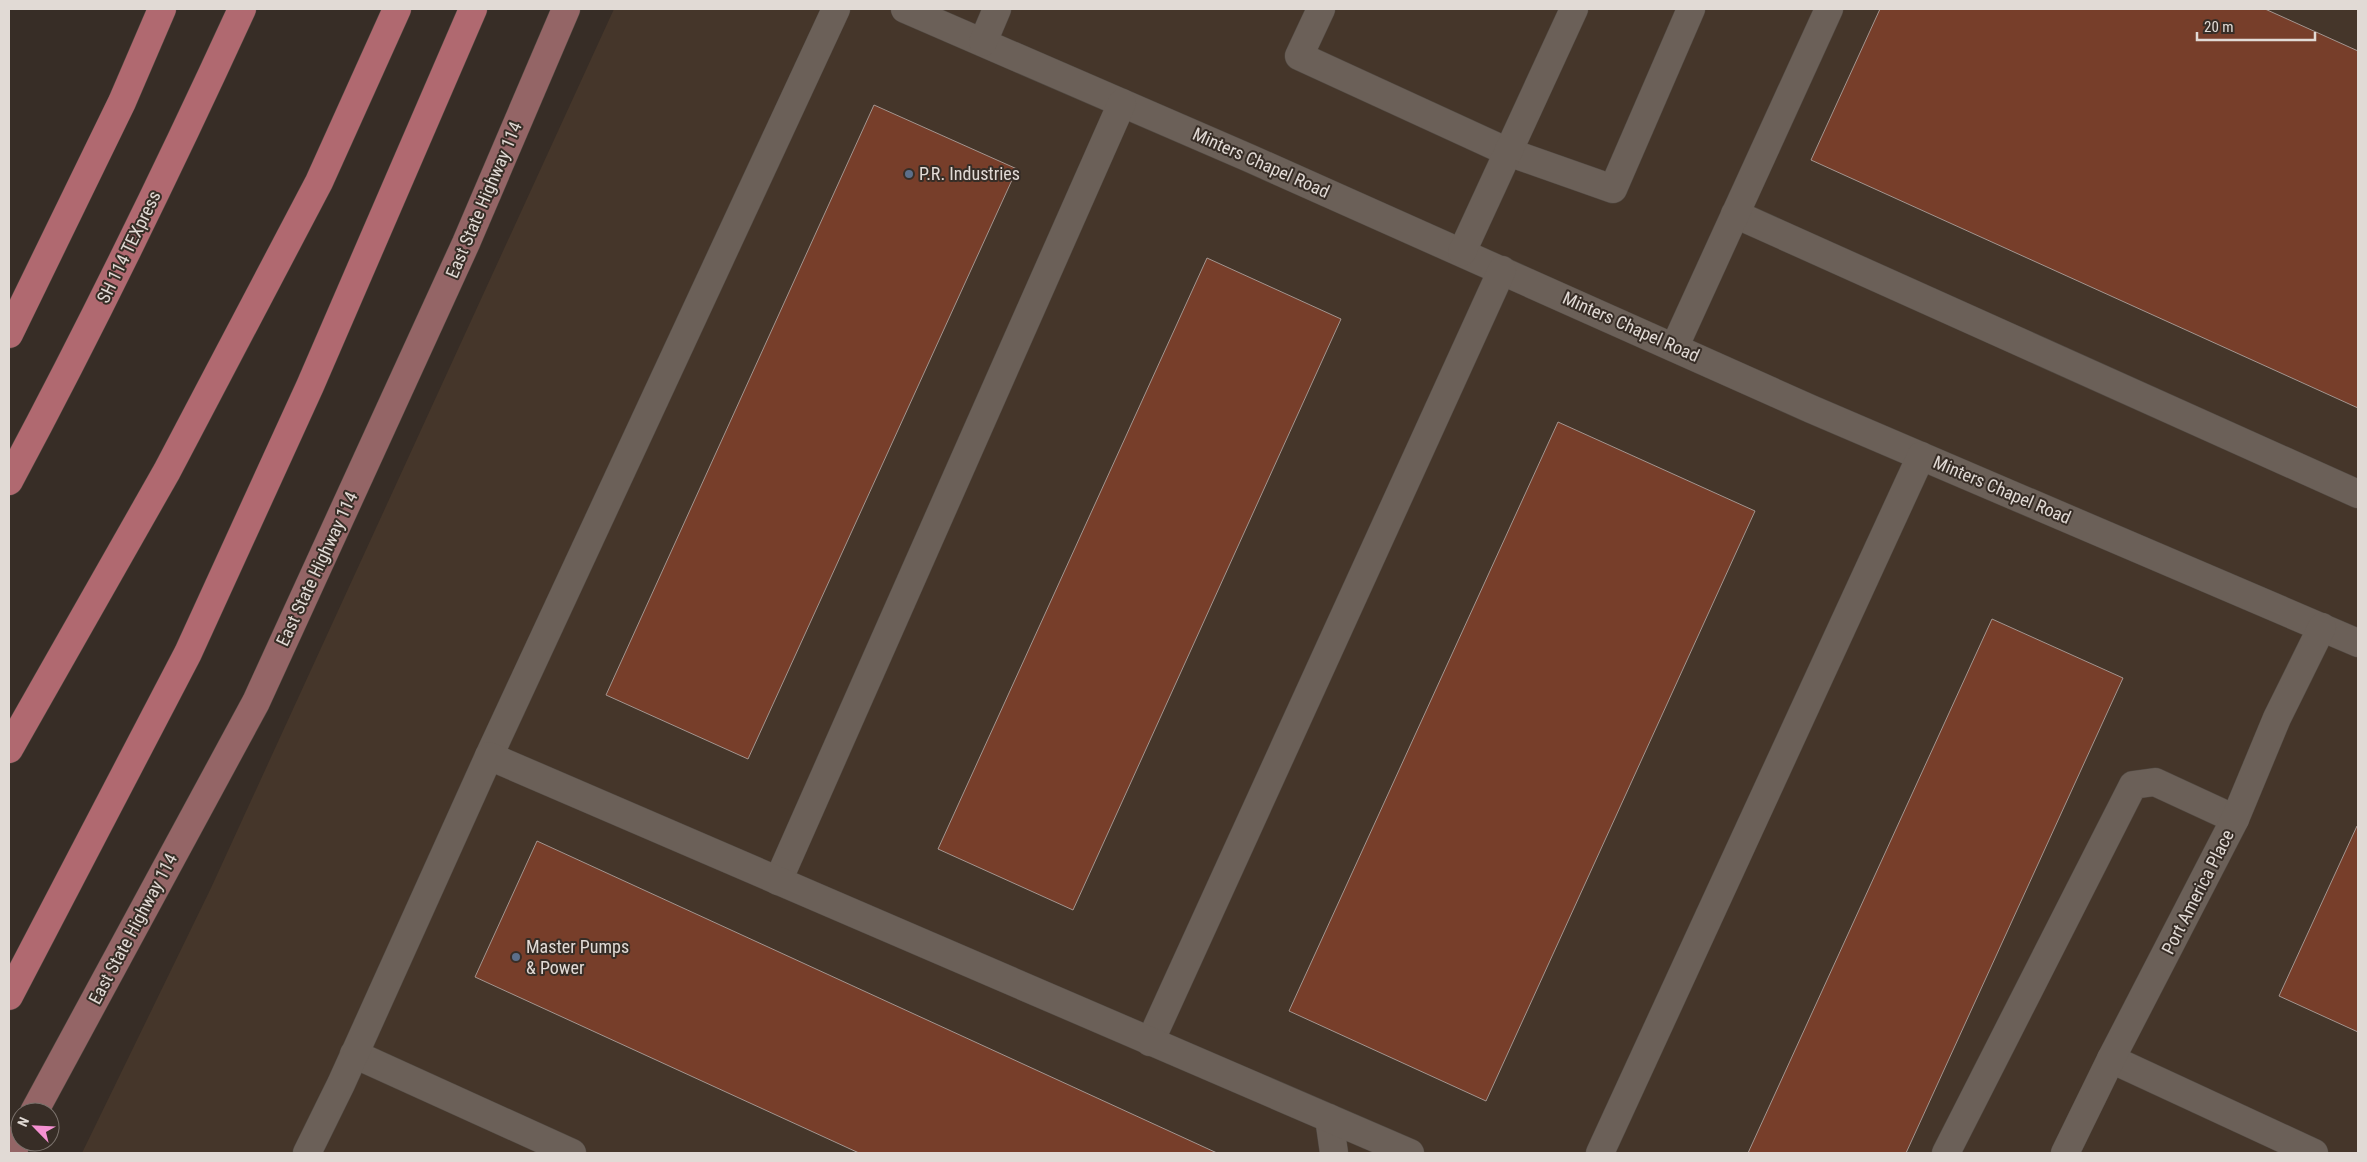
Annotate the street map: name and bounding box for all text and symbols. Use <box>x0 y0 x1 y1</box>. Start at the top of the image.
scale bar <box>2197 10 2314 42</box>
text: 20 m <box>2204 18 2234 36</box>
street label: East State Highway 114 <box>441 118 526 281</box>
street label: Minters Chapel Road <box>1190 123 1333 202</box>
place label: P.R. Industries <box>919 163 1020 184</box>
marker: P.R. Industries <box>903 168 915 180</box>
street label: SH 114 TEXpress <box>92 187 165 306</box>
street label: Minters Chapel Road <box>1560 287 1703 366</box>
street label: Minters Chapel Road <box>1930 451 2074 528</box>
street label: East State Highway 114 <box>272 488 362 649</box>
street label: Port America Place <box>2157 826 2238 957</box>
street label: East State Highway 114 <box>84 850 181 1008</box>
place label: Master Pumps & Power <box>526 936 629 978</box>
marker: Master Pumps & Power <box>510 951 522 963</box>
north arrow <box>10 1102 60 1152</box>
text: N <box>14 1115 32 1129</box>

